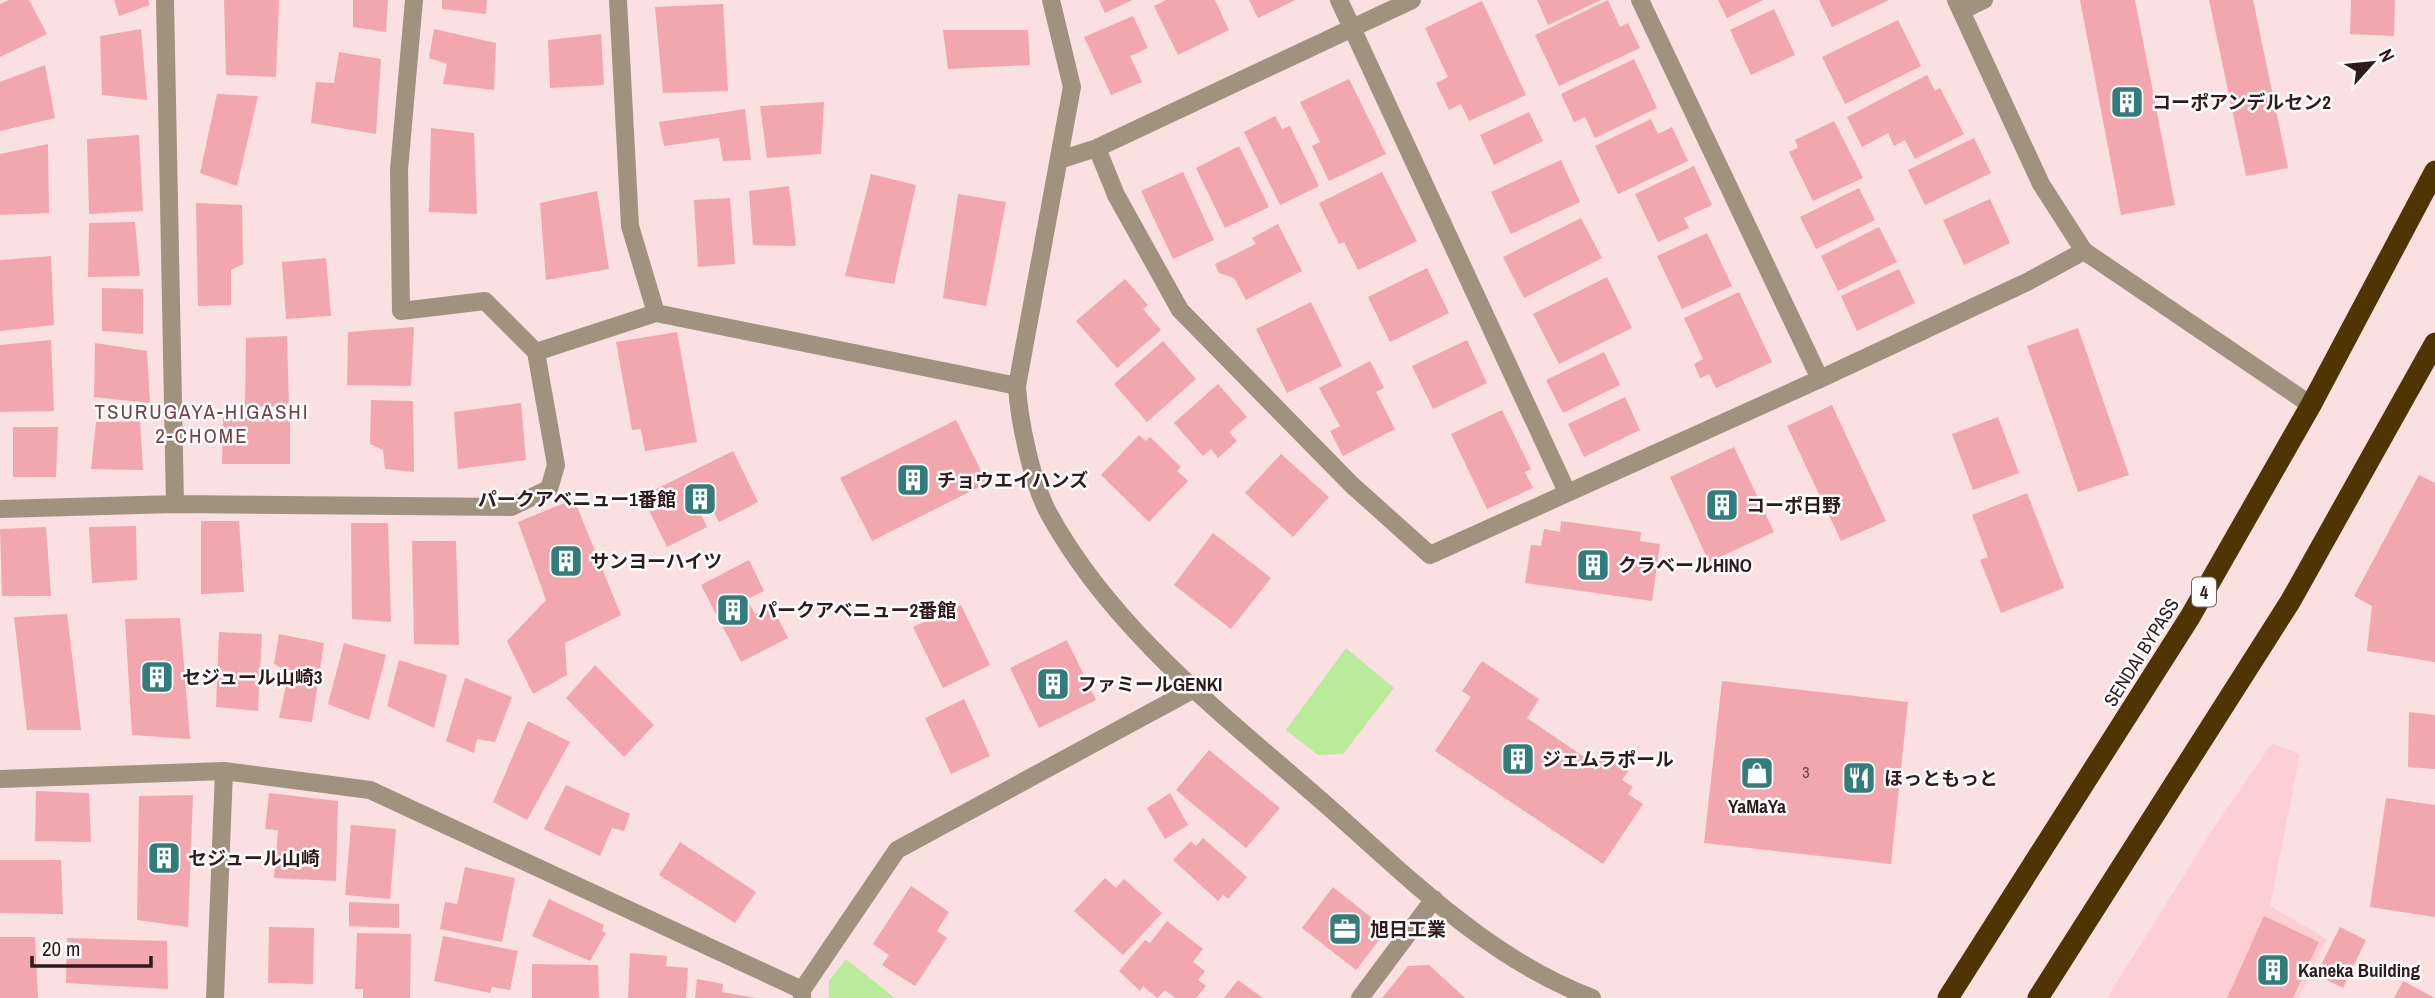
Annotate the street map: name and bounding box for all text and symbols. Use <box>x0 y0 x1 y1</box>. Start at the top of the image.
north arrow <box>2337 28 2407 98</box>
text: N <box>2373 44 2401 66</box>
building icon: コーポアンデルセン2 <box>2108 83 2146 121</box>
place label: コーポアンデルセン2 <box>2152 89 2331 115</box>
district label: TSURUGAYA-HIGASHI 2-CHOME <box>94 397 310 450</box>
building icon: チョウエイハンズ <box>894 461 932 499</box>
place label: チョウエイハンズ <box>937 467 1088 493</box>
building icon: パークアベニュー1番館 <box>681 480 719 518</box>
place label: パークアベニュー1番館 <box>478 486 676 512</box>
building icon: コーポ日野 <box>1703 486 1741 524</box>
place label: コーポ日野 <box>1746 492 1841 518</box>
building icon: サンヨーハイツ <box>547 542 585 580</box>
building icon: クラベールHINO <box>1574 546 1612 584</box>
place label: サンヨーハイツ <box>590 548 722 574</box>
place label: クラベールHINO <box>1618 552 1752 578</box>
road number: 4 <box>2192 578 2216 606</box>
building icon: パークアベニュー2番館 <box>714 591 752 629</box>
street label: SENDAI BYPASS <box>2097 593 2185 711</box>
place label: パークアベニュー2番館 <box>758 597 956 623</box>
building icon: セジュール山崎3 <box>138 658 176 696</box>
place label: セジュール山崎3 <box>182 664 323 690</box>
building icon: ファミールGENKI <box>1034 665 1072 703</box>
place label: ファミールGENKI <box>1078 671 1222 697</box>
building icon: ジェムラポール <box>1499 740 1537 778</box>
place label: ジェムラポール <box>1542 746 1674 772</box>
shop icon: YaMaYa <box>1738 754 1776 792</box>
restaurant icon: ほっともっと <box>1840 759 1878 797</box>
house number: 3 <box>1802 761 1810 783</box>
place label: ほっともっと <box>1884 765 1998 791</box>
place label: YaMaYa <box>1728 793 1786 819</box>
building icon: セジュール山崎 <box>145 839 183 877</box>
place label: セジュール山崎 <box>188 845 320 871</box>
office icon: 旭日工業 <box>1326 910 1364 948</box>
place label: 旭日工業 <box>1370 916 1446 942</box>
scale bar <box>32 925 150 969</box>
text: 20 m <box>42 934 80 963</box>
building icon: Kaneka Building <box>2254 951 2292 989</box>
place label: Kaneka Building <box>2298 957 2421 983</box>

